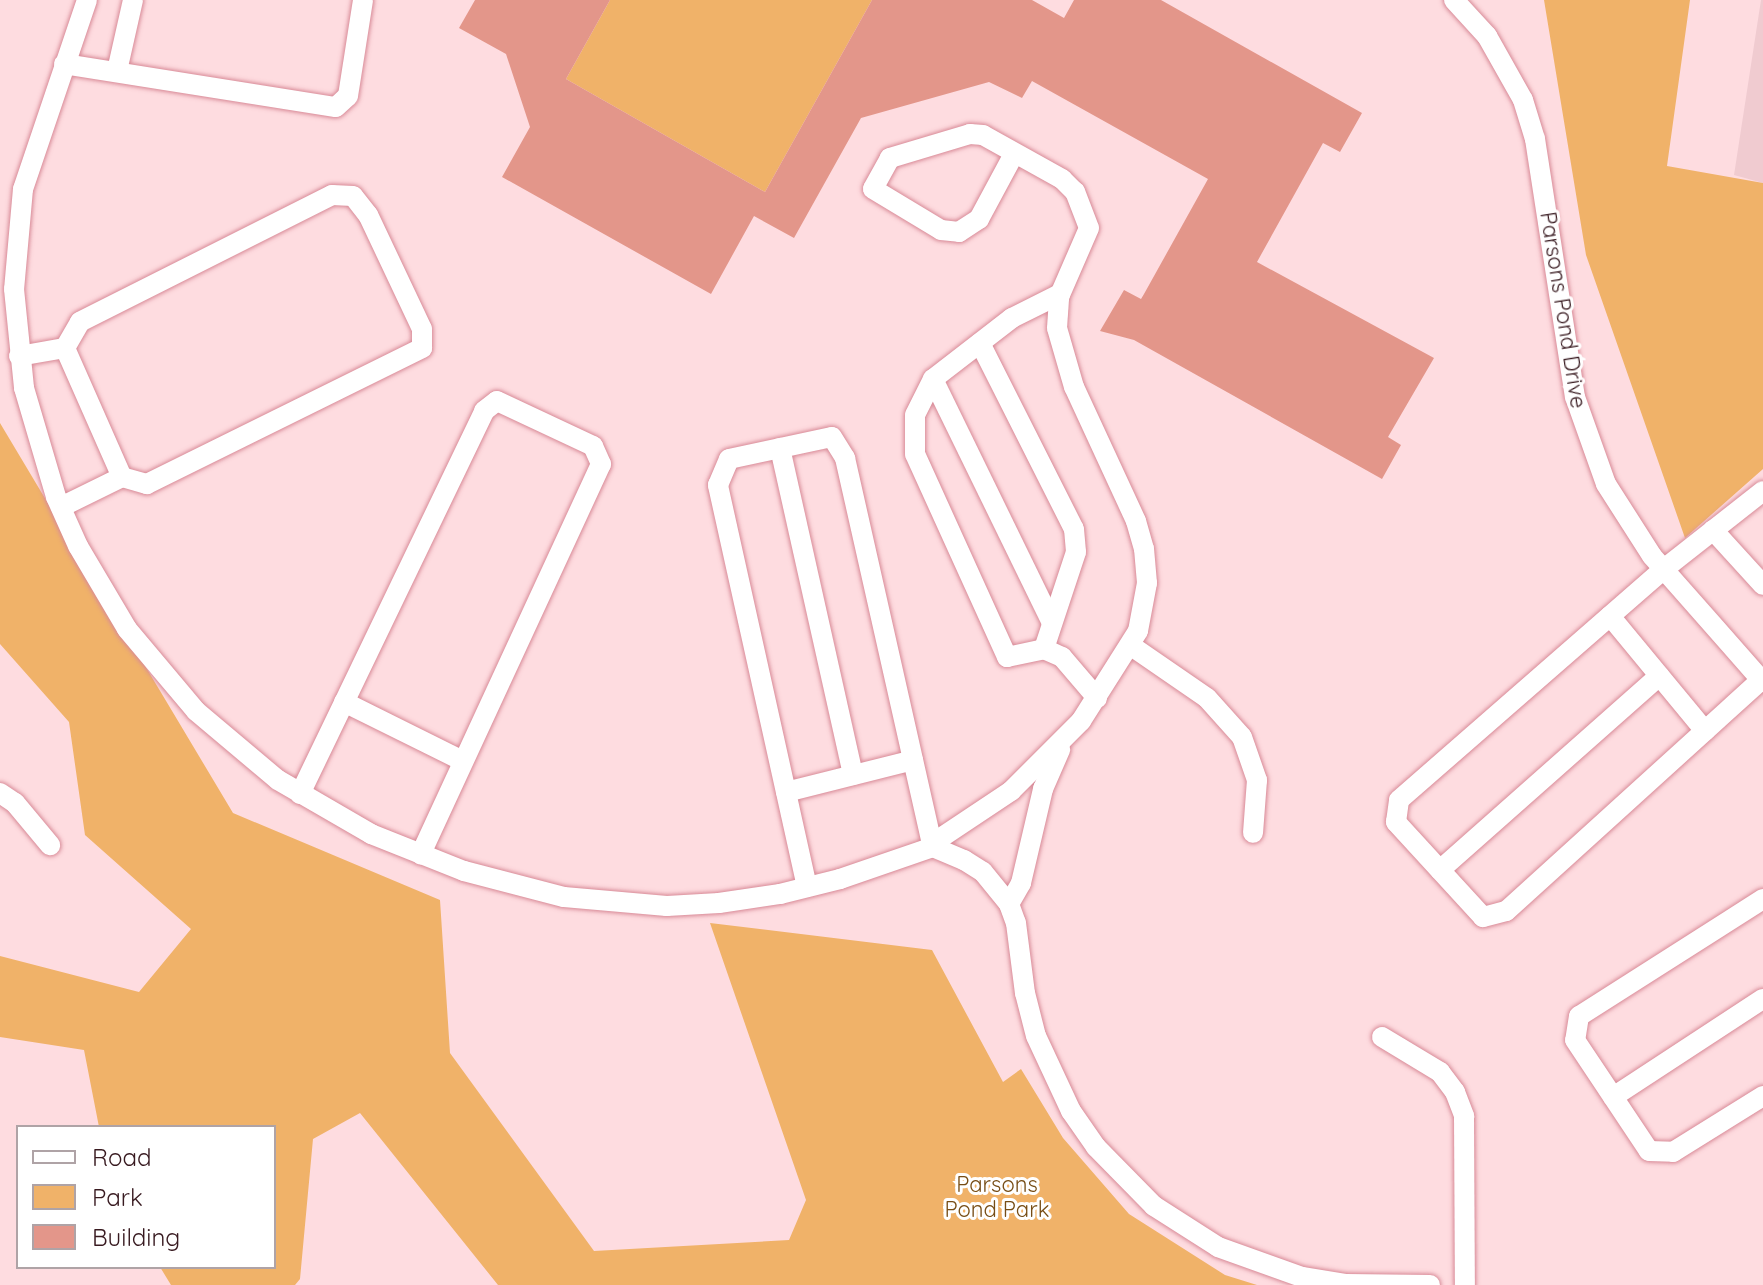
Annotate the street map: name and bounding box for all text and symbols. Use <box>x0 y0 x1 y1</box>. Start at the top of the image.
street label: Parsons Pond Drive <box>1534 210 1592 410</box>
legend <box>16 1125 276 1269</box>
text: Road <box>92 1142 152 1172</box>
park label: Parsons Pond Park <box>945 1171 1049 1222</box>
text: Park <box>92 1182 143 1212</box>
text: Building <box>92 1222 180 1252</box>

